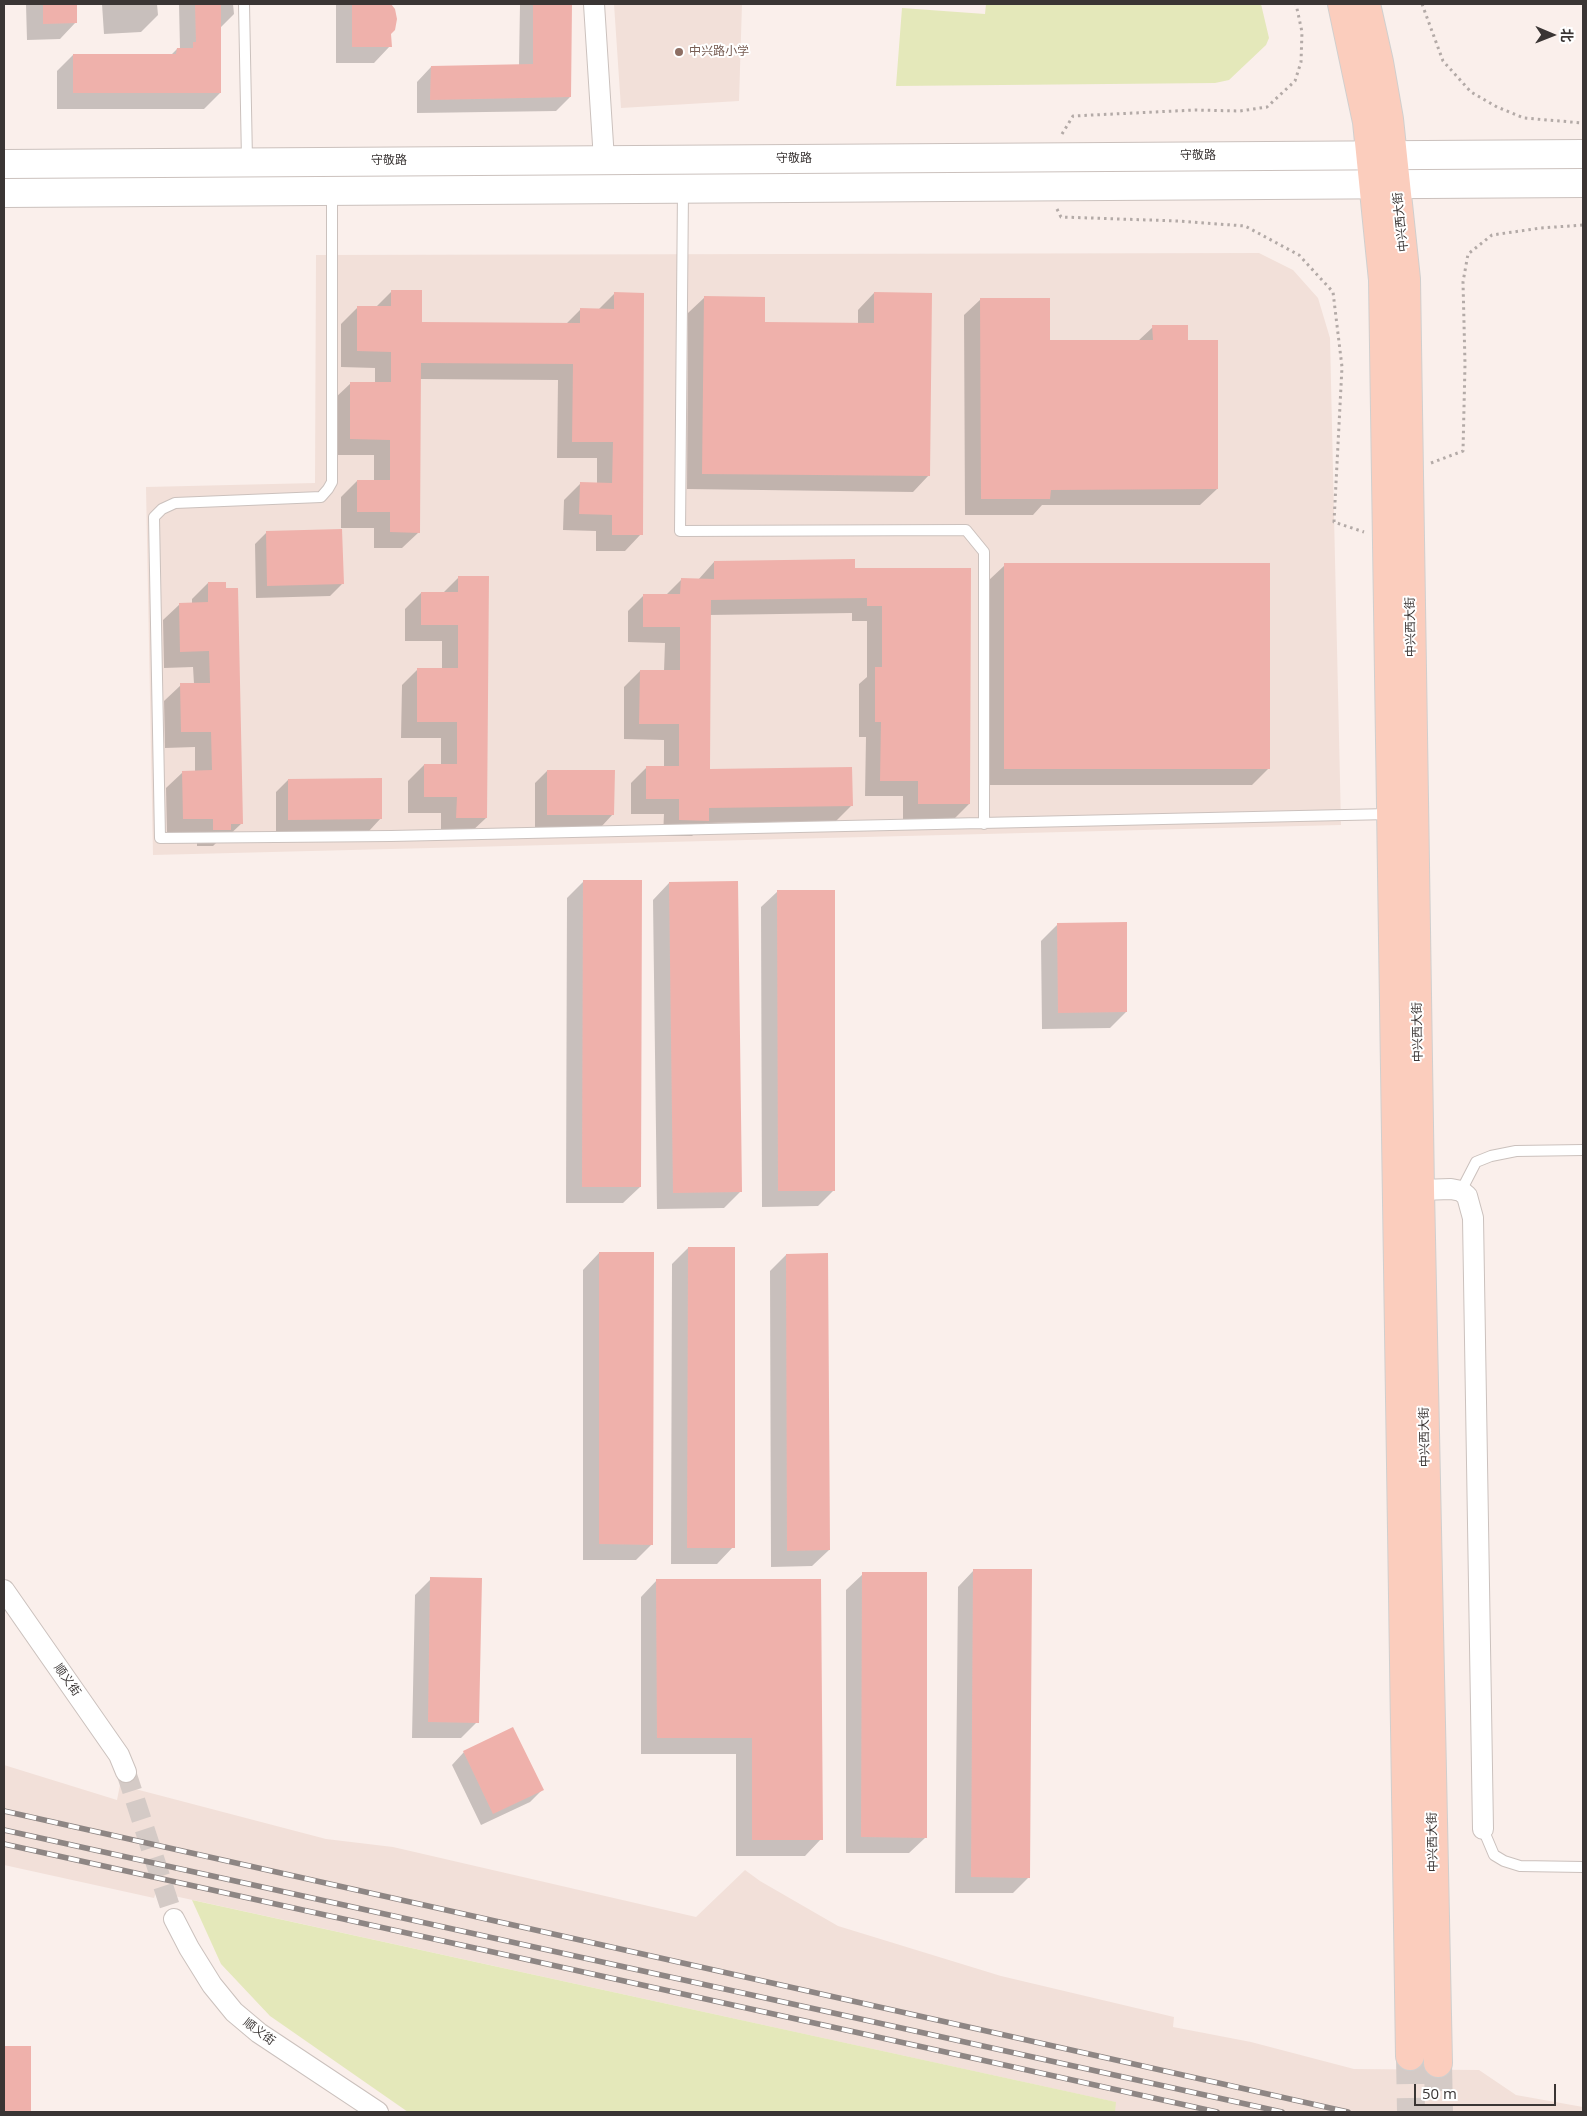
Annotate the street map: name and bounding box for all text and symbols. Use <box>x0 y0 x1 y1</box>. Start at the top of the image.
north arrow <box>1527 10 1577 60</box>
text: 北 <box>1558 28 1577 42</box>
place label: 中兴路小学 <box>689 45 749 59</box>
marker: 中兴路小学 <box>673 46 685 58</box>
street label: 守敬路 <box>1180 149 1216 163</box>
street label: 守敬路 <box>776 152 812 166</box>
street label: 守敬路 <box>371 154 407 168</box>
street label: 中兴西大街 <box>1391 191 1411 253</box>
street label: 中兴西大街 <box>1403 597 1419 657</box>
street label: 中兴西大街 <box>1410 1002 1426 1062</box>
street label: 中兴西大街 <box>1417 1407 1433 1467</box>
street label: 顺义街 <box>51 1661 83 1699</box>
street label: 中兴西大街 <box>1425 1812 1441 1872</box>
street label: 顺义街 <box>240 2015 278 2049</box>
scale bar <box>1417 2074 1560 2106</box>
text: 50 m <box>1422 2083 1457 2103</box>

